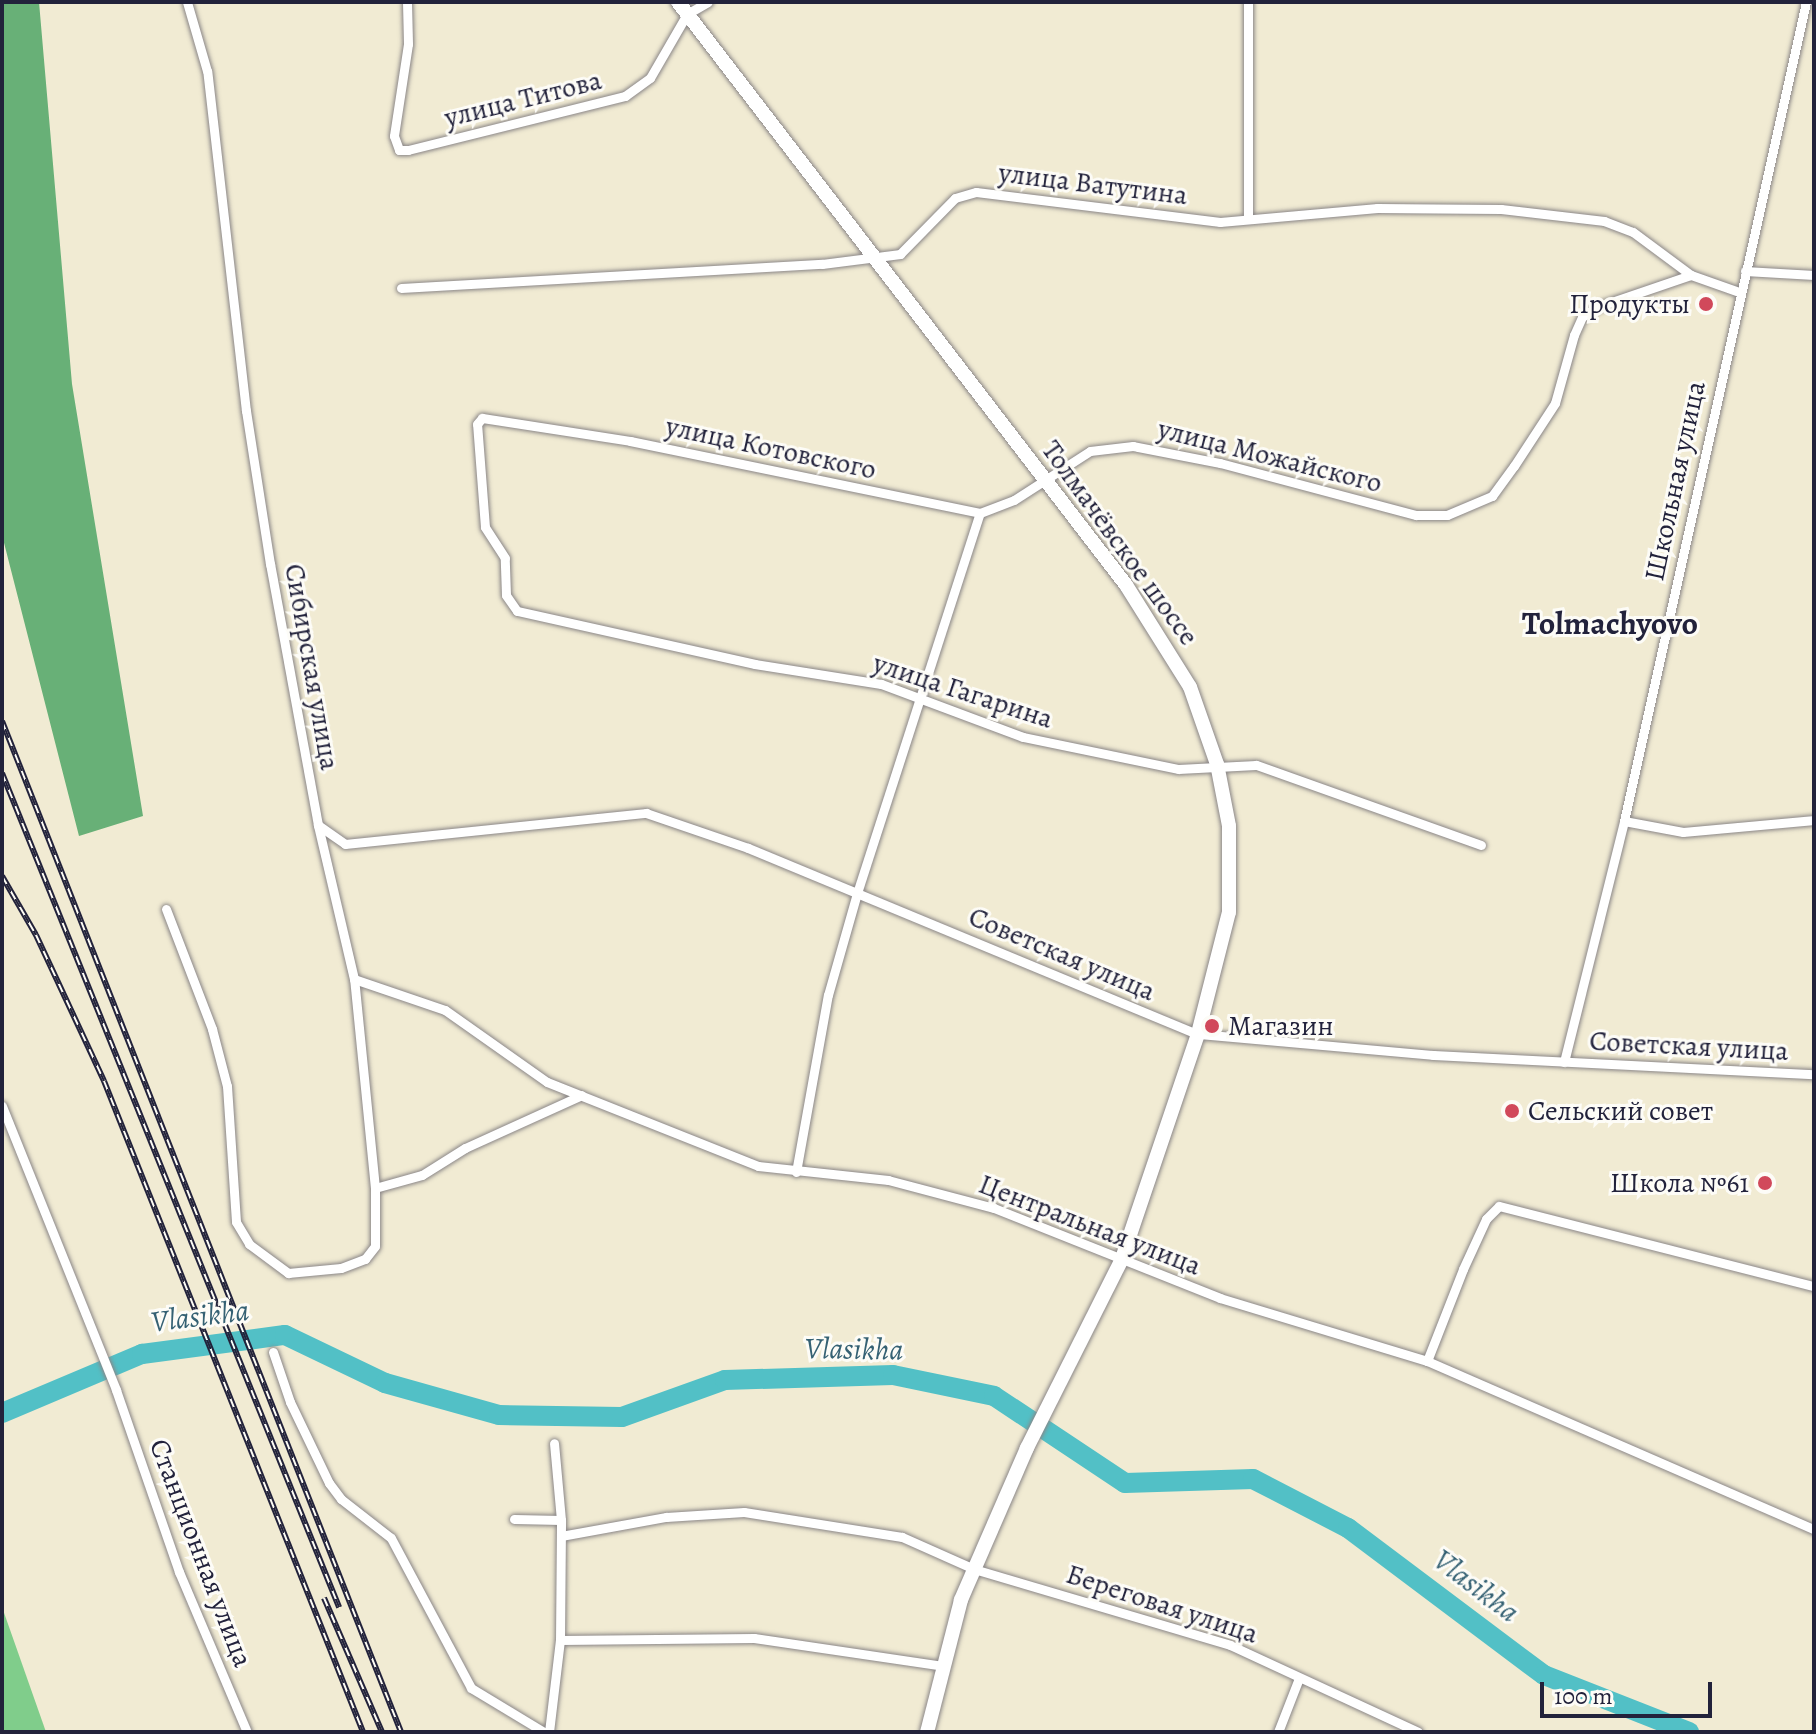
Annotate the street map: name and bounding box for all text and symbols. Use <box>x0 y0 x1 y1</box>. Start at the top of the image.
street label: улица Титова <box>441 63 605 135</box>
street label: улица Ватутина <box>997 156 1189 212</box>
place label: Продукты <box>1569 287 1690 321</box>
marker: Продукты <box>1697 295 1715 313</box>
street label: Школьная улица <box>1637 378 1713 584</box>
street label: улица Котовского <box>663 409 879 487</box>
street label: улица Можайского <box>1154 412 1386 500</box>
street label: Толмачёвское шоссе <box>1035 434 1205 652</box>
street label: Сибирская улица <box>277 561 347 773</box>
district label: Tolmachyovo <box>1522 604 1698 642</box>
street label: улица Гагарина <box>869 646 1057 736</box>
street label: Советская улица <box>964 900 1160 1008</box>
place label: Магазин <box>1228 1009 1334 1043</box>
marker: Магазин <box>1203 1017 1221 1035</box>
street label: Советская улица <box>1589 1024 1789 1068</box>
place label: Сельский совет <box>1528 1094 1713 1128</box>
marker: Сельский совет <box>1503 1102 1521 1120</box>
place label: Школа №61 <box>1610 1166 1749 1200</box>
street label: Центральная улица <box>974 1167 1206 1283</box>
marker: Школа №61 <box>1756 1174 1774 1192</box>
water label: Vlasikha <box>149 1292 251 1340</box>
water label: Vlasikha <box>804 1330 904 1368</box>
street label: Станционная улица <box>142 1434 260 1672</box>
water label: Vlasikha <box>1426 1542 1526 1630</box>
street label: Береговая улица <box>1062 1557 1262 1651</box>
scale bar <box>1544 1666 1716 1716</box>
text: 100 m <box>1554 1680 1613 1712</box>

